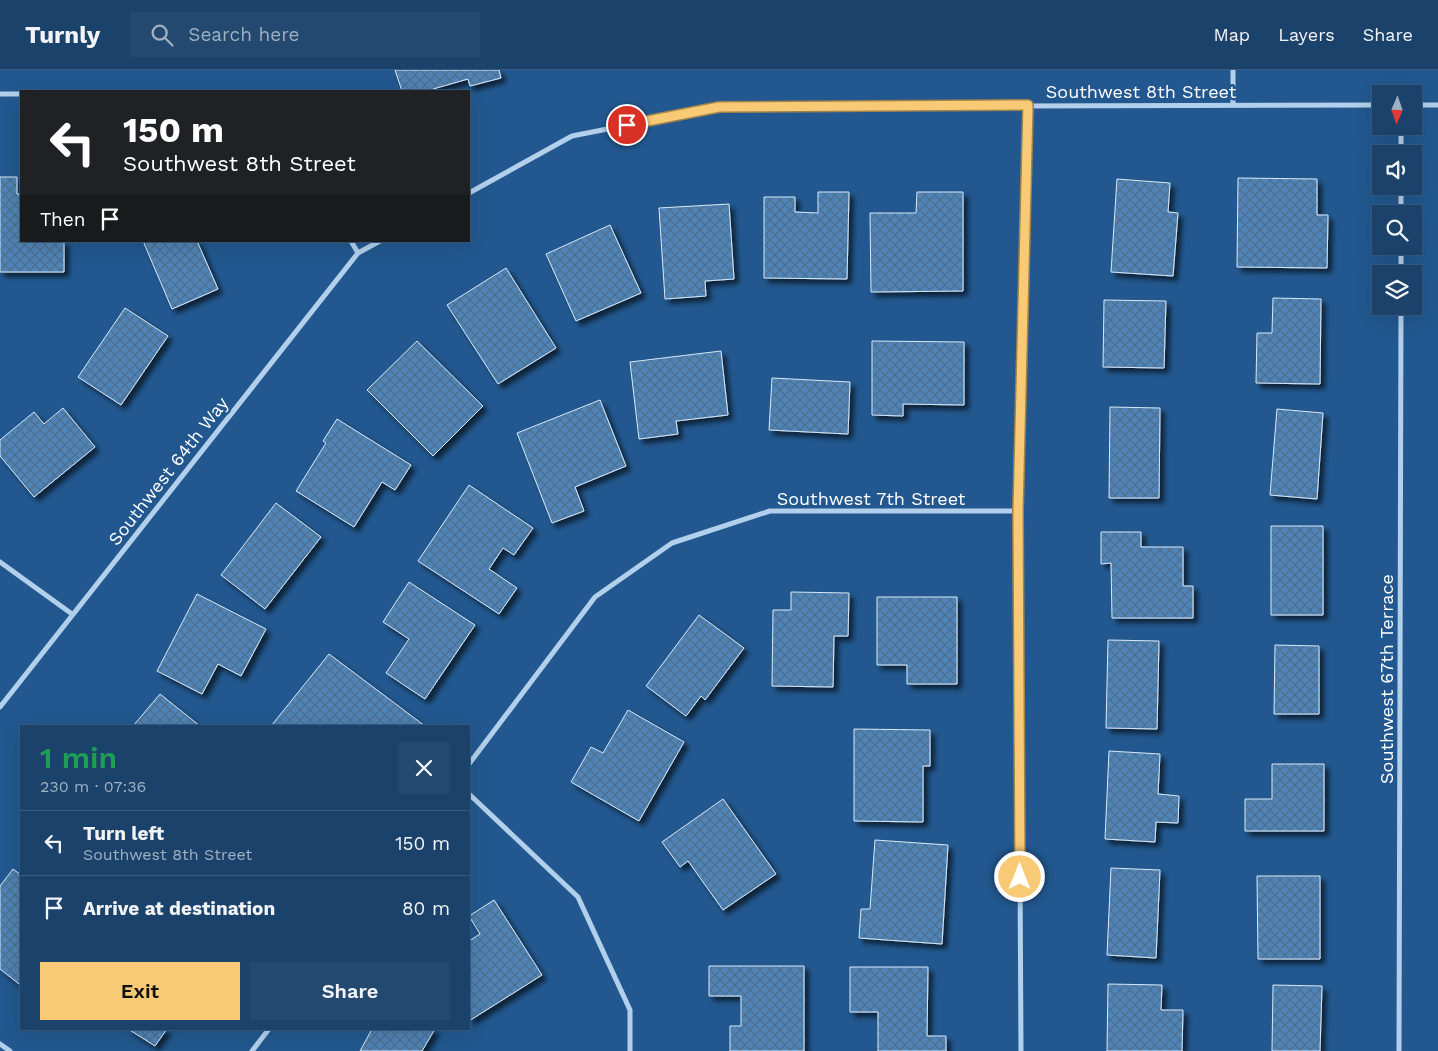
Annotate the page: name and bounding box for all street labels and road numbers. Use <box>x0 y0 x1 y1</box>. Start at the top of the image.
street label: Southwest 8th Street <box>1046 81 1237 102</box>
street label: Southwest 64th Way <box>104 392 233 549</box>
street label: Southwest 7th Street <box>777 488 966 509</box>
street label: Southwest 67th Terrace <box>1376 574 1397 784</box>

